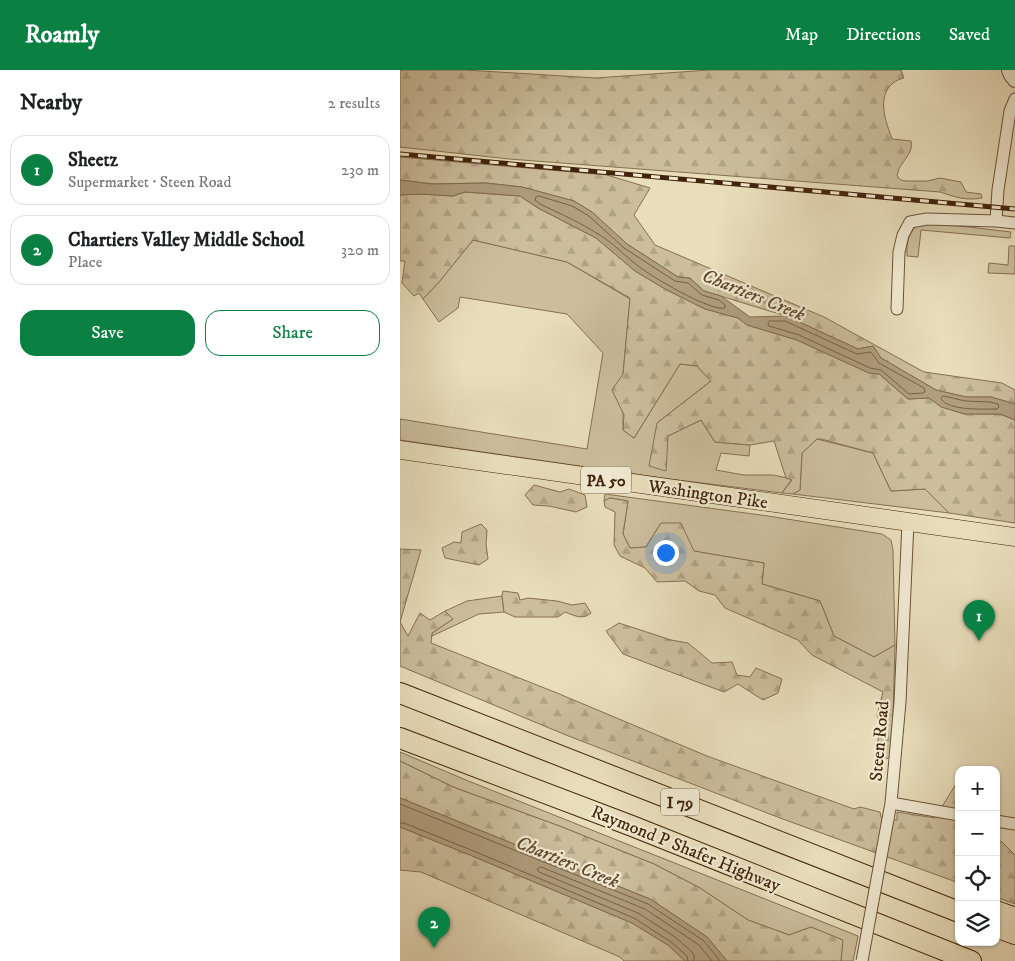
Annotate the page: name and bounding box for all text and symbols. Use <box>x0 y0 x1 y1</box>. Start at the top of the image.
text: Roamly <box>25 20 99 50</box>
text: Map <box>785 24 818 46</box>
text: Directions <box>846 24 921 46</box>
text: Saved <box>949 24 990 46</box>
text: Nearby <box>20 90 82 116</box>
text: 2 results <box>328 93 380 113</box>
text: Sheetz <box>68 149 118 172</box>
text: 1 <box>34 160 40 180</box>
text: 230 m <box>341 160 379 180</box>
text: Supermarket · Steen Road <box>68 172 231 192</box>
text: Chartiers Valley Middle School <box>68 229 304 252</box>
text: 2 <box>33 240 41 260</box>
text: 320 m <box>341 240 379 260</box>
text: Place <box>68 252 102 272</box>
water label: Chartiers Creek <box>699 264 808 327</box>
button: Save <box>20 310 195 356</box>
button: Share <box>205 310 380 356</box>
road number: PA 50 <box>581 466 631 494</box>
street label: Washington Pike <box>646 476 769 514</box>
your location <box>653 540 679 566</box>
pin: 1 <box>963 600 995 641</box>
street label: Steen Road <box>866 700 894 782</box>
map controls <box>955 766 1000 946</box>
button: + <box>955 766 1000 811</box>
road number: I 79 <box>661 789 699 816</box>
street label: Raymond P Shafer Highway <box>588 801 784 897</box>
button: − <box>955 811 1000 856</box>
water label: Chartiers Creek <box>513 831 622 894</box>
button: locate <box>955 856 1000 901</box>
button: layers <box>955 901 1000 946</box>
pin: 2 <box>418 907 450 948</box>

